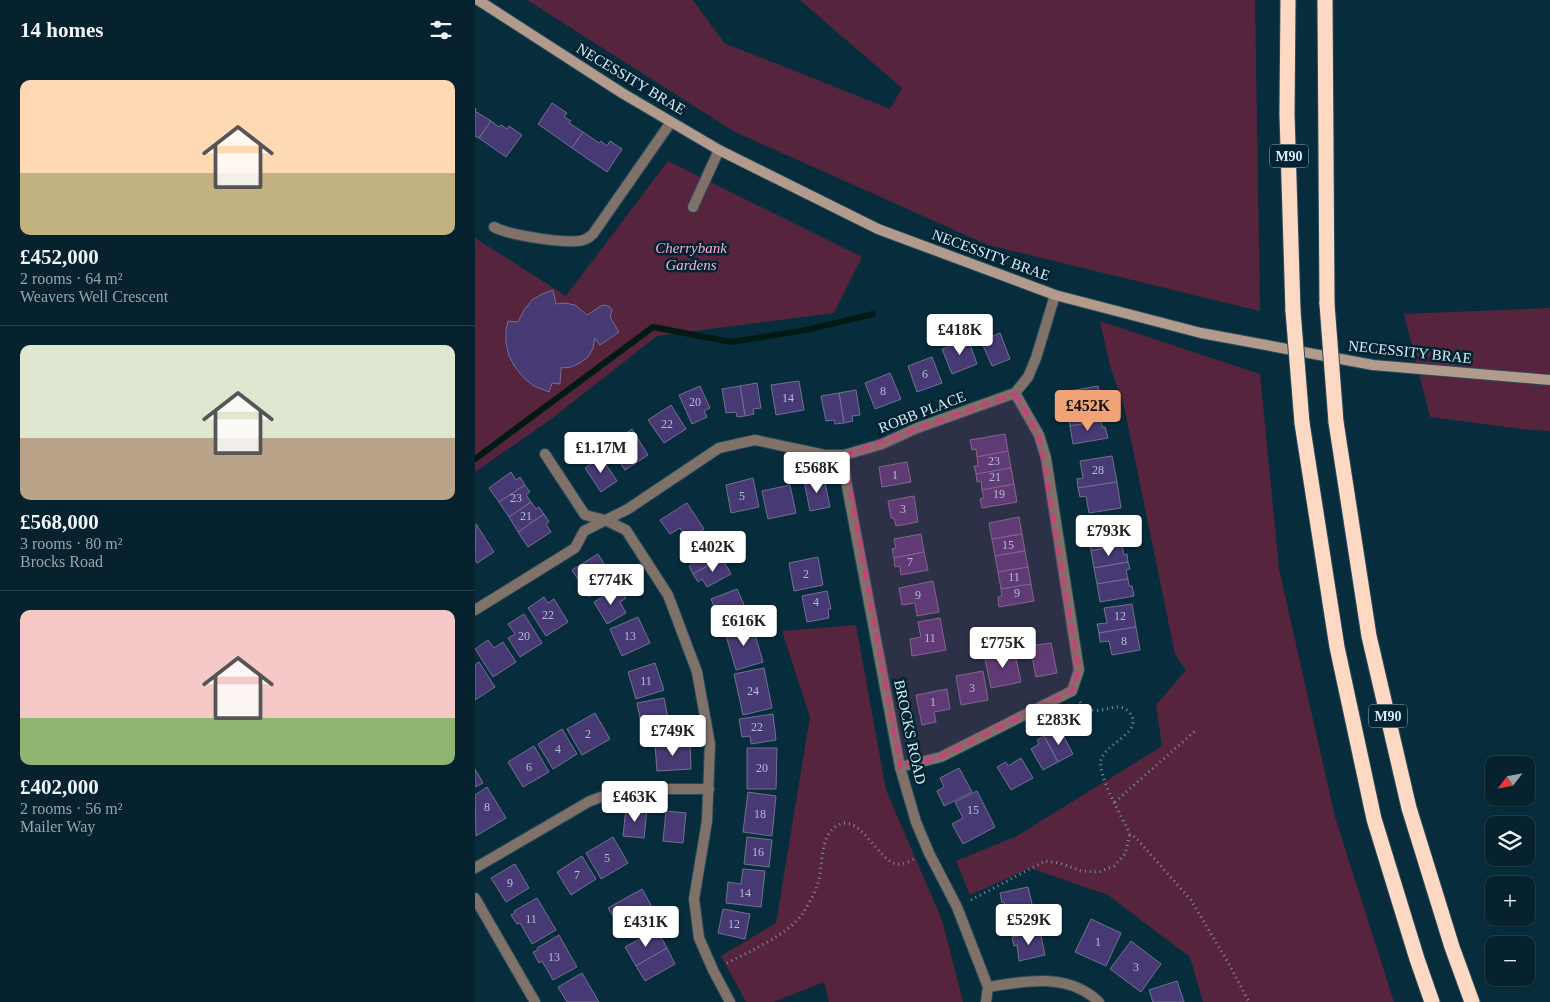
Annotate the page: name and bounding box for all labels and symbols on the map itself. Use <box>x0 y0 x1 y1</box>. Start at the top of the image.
street label: NECESSITY BRAE <box>574 40 688 118</box>
road number: M90 <box>1270 144 1308 168</box>
street label: NECESSITY BRAE <box>930 226 1052 284</box>
park label: Cherrybank Gardens <box>655 240 727 273</box>
pin: £418K <box>925 314 995 356</box>
street label: NECESSITY BRAE <box>1347 338 1473 366</box>
house number: 6 <box>922 367 928 381</box>
house number: 8 <box>880 384 886 398</box>
street label: ROBB PLACE <box>876 388 968 436</box>
pin: £452K <box>1053 390 1123 432</box>
house number: 14 <box>782 391 794 405</box>
house number: 20 <box>689 395 701 409</box>
house number: 22 <box>661 417 673 431</box>
pin: £1.17M <box>560 432 642 474</box>
pin: £568K <box>782 452 852 494</box>
house number: 23 <box>988 454 1000 468</box>
house number: 28 <box>1092 463 1104 477</box>
house number: 1 <box>892 468 898 482</box>
house number: 21 <box>989 470 1001 484</box>
house number: 19 <box>993 487 1005 501</box>
house number: 5 <box>739 489 745 503</box>
house number: 23 <box>510 491 522 505</box>
house number: 3 <box>900 502 906 516</box>
house number: 21 <box>520 509 532 523</box>
pin: £793K <box>1074 514 1144 557</box>
pin: £402K <box>678 530 748 573</box>
house number: 15 <box>1002 538 1014 552</box>
house number: 7 <box>907 555 913 569</box>
pin: £774K <box>576 564 646 606</box>
house number: 2 <box>803 567 809 581</box>
house number: 11 <box>1008 570 1020 584</box>
house number: 9 <box>1014 586 1020 600</box>
house number: 9 <box>915 588 921 602</box>
house number: 4 <box>813 595 819 609</box>
pin: £616K <box>709 604 779 647</box>
house number: 22 <box>542 608 554 622</box>
house number: 12 <box>1114 609 1126 623</box>
pin: £775K <box>968 626 1038 669</box>
house number: 20 <box>518 629 530 643</box>
house number: 13 <box>624 629 636 643</box>
house number: 11 <box>924 631 936 645</box>
house number: 8 <box>1121 634 1127 648</box>
house number: 11 <box>640 674 652 688</box>
street label: BROCKS ROAD <box>891 678 929 786</box>
house number: 3 <box>969 681 975 695</box>
house number: 24 <box>747 684 759 698</box>
house number: 1 <box>930 695 936 709</box>
pin: £283K <box>1024 704 1094 746</box>
road number: M90 <box>1369 704 1407 728</box>
pin: £749K <box>638 714 708 757</box>
house number: 22 <box>751 720 763 734</box>
house number: 2 <box>585 727 591 741</box>
house number: 4 <box>555 742 561 756</box>
north arrow <box>1485 756 1535 806</box>
house number: 6 <box>526 760 532 774</box>
house number: 20 <box>756 761 768 775</box>
pin: £463K <box>600 780 670 823</box>
house number: 8 <box>484 800 490 814</box>
house number: 15 <box>967 803 979 817</box>
house number: 18 <box>754 807 766 821</box>
house number: 16 <box>752 845 764 859</box>
house number: 5 <box>604 851 610 865</box>
house number: 7 <box>574 868 580 882</box>
house number: 9 <box>507 876 513 890</box>
house number: 14 <box>739 886 751 900</box>
pin: £529K <box>994 904 1064 946</box>
pin: £431K <box>611 906 681 948</box>
house number: 11 <box>525 912 537 926</box>
house number: 12 <box>728 917 740 931</box>
house number: 1 <box>1095 935 1101 949</box>
house number: 13 <box>548 950 560 964</box>
house number: 3 <box>1133 960 1139 974</box>

